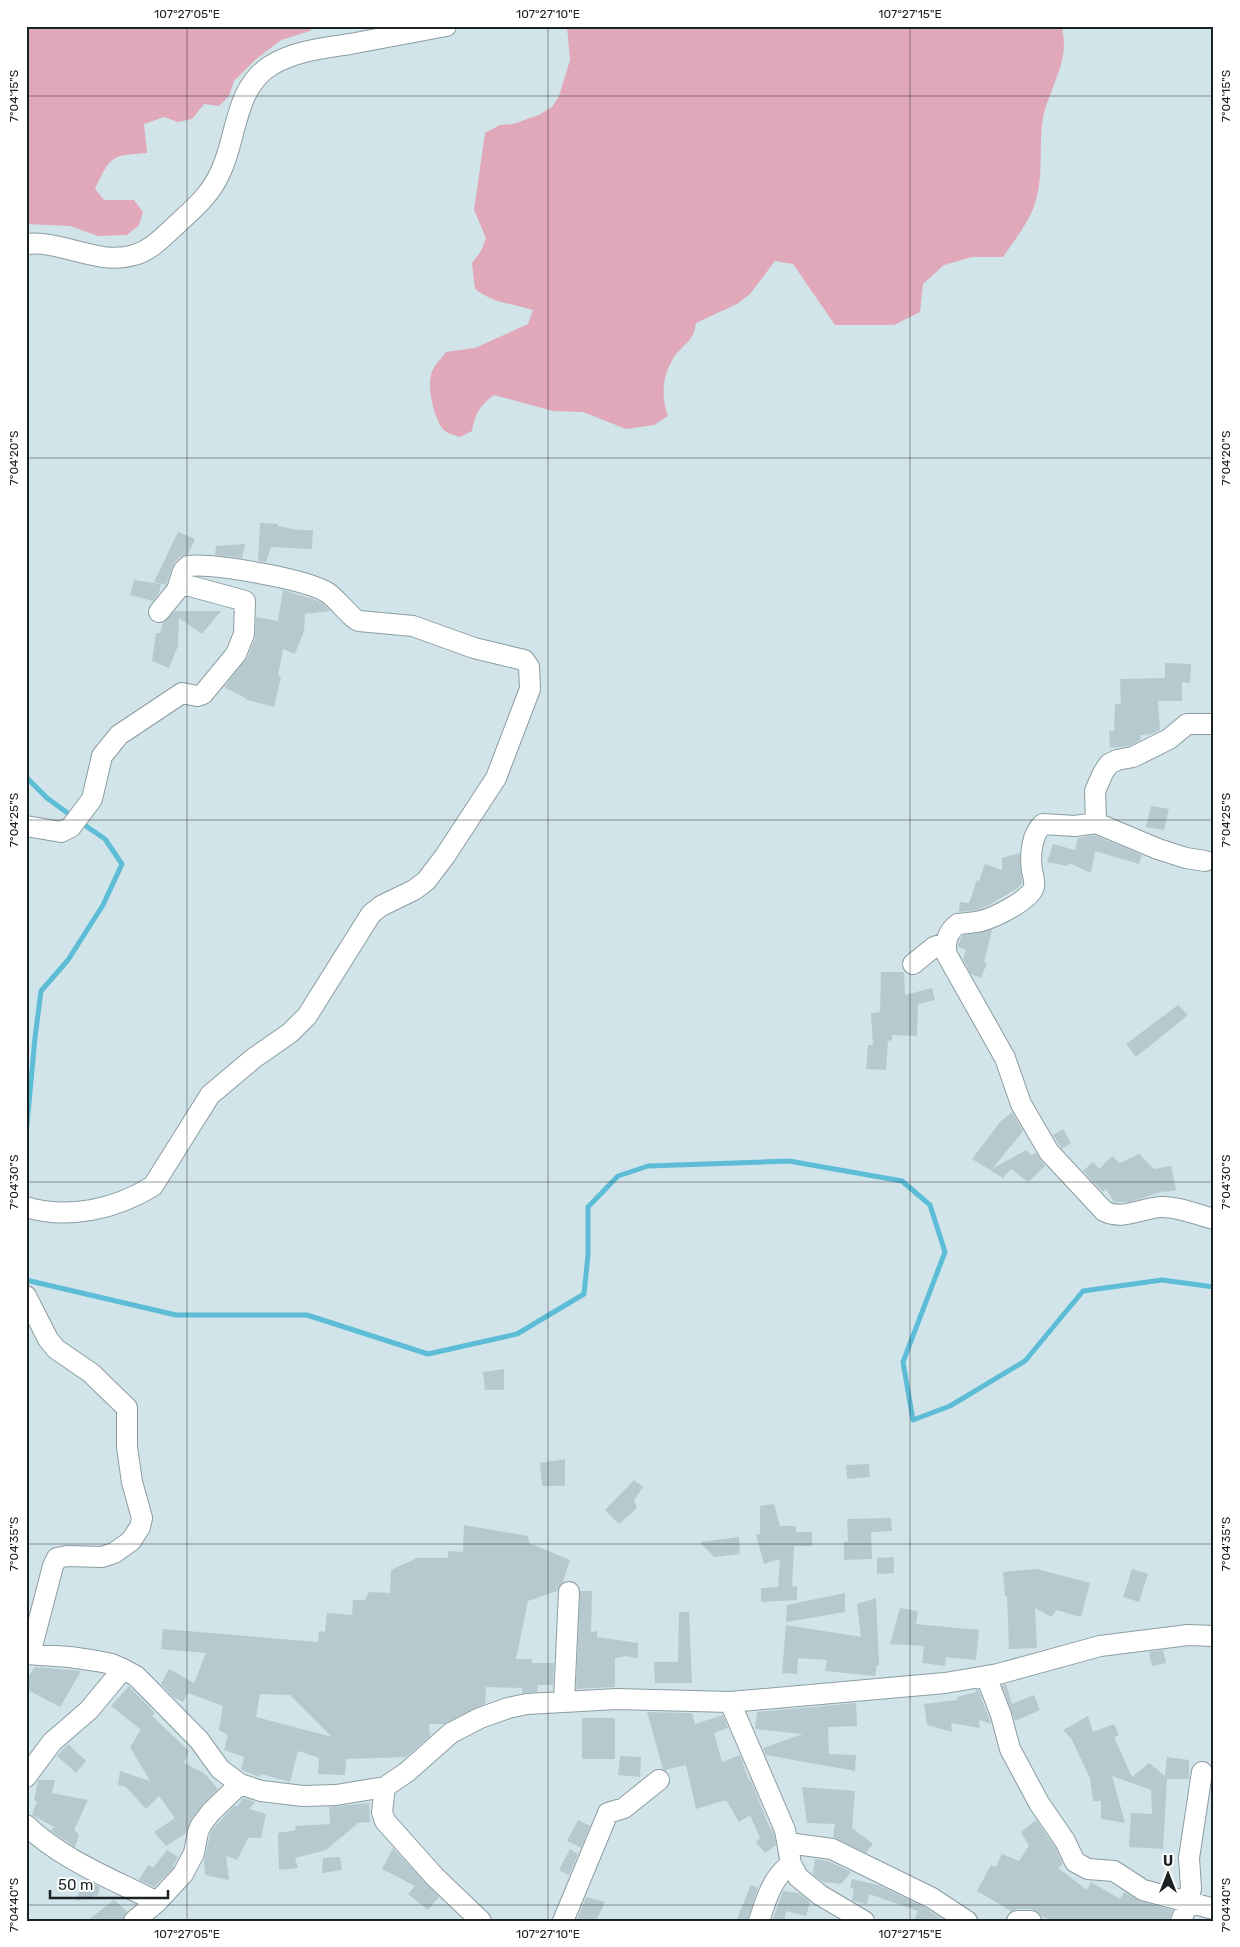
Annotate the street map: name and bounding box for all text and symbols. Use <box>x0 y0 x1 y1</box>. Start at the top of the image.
text: 107°27'05"E <box>154 7 220 21</box>
text: 107°27'10"E <box>516 7 580 21</box>
text: 107°27'15"E <box>878 7 942 21</box>
text: 7°04'15"S <box>7 70 21 122</box>
text: 7°04'15"S <box>1219 70 1233 122</box>
text: 7°04'20"S <box>7 431 21 485</box>
text: 7°04'20"S <box>1219 431 1233 485</box>
text: 7°04'25"S <box>7 793 21 847</box>
text: 7°04'25"S <box>1219 793 1233 847</box>
text: 7°04'30"S <box>7 1154 21 1210</box>
text: 7°04'30"S <box>1219 1154 1233 1210</box>
text: 7°04'35"S <box>7 1517 21 1571</box>
text: 7°04'35"S <box>1219 1517 1233 1571</box>
north arrow <box>1142 1850 1192 1900</box>
text: U <box>1163 1853 1173 1870</box>
scale bar <box>50 1867 168 1899</box>
text: 50 m <box>58 1876 93 1894</box>
text: 7°04'40"S <box>7 1878 21 1932</box>
text: 7°04'40"S <box>1219 1878 1233 1932</box>
text: 107°27'05"E <box>154 1927 220 1941</box>
text: 107°27'10"E <box>516 1927 580 1941</box>
text: 107°27'15"E <box>878 1927 942 1941</box>

